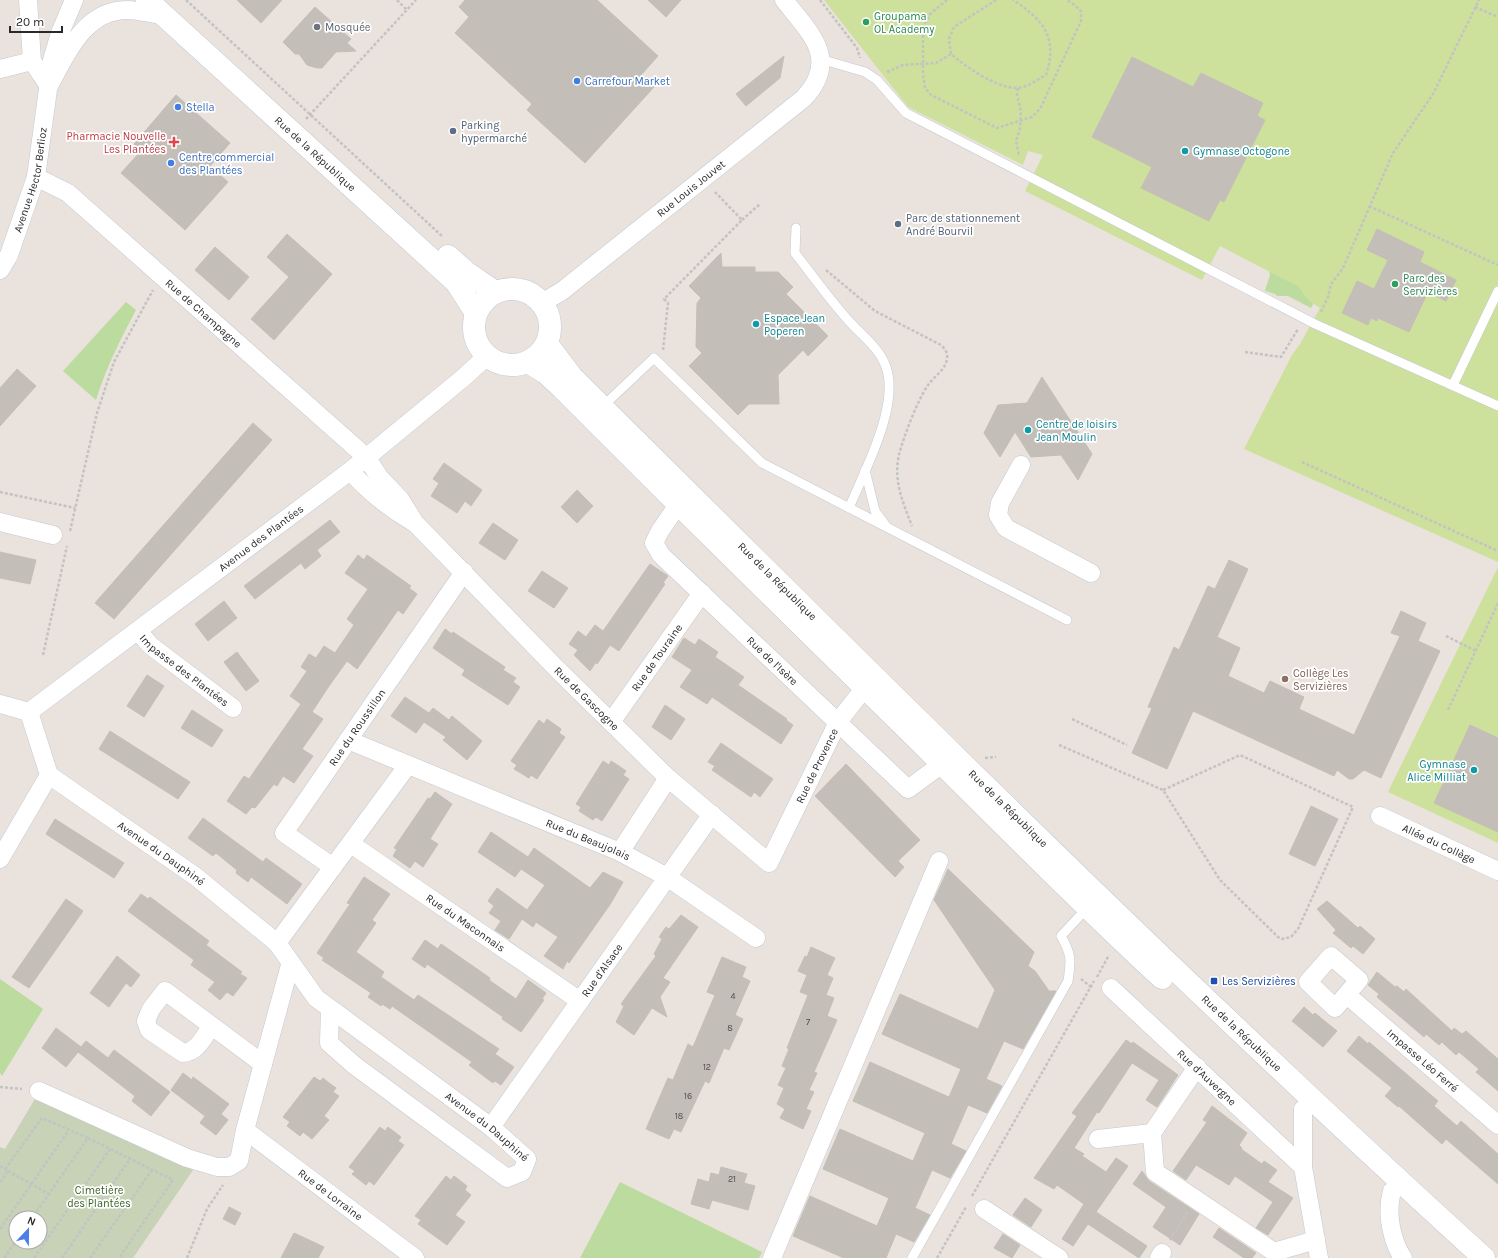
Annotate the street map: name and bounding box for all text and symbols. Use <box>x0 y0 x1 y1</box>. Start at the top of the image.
scale bar <box>10 8 62 34</box>
place label: Groupama OL Academy <box>874 10 934 36</box>
text: 20 m <box>16 15 44 29</box>
marker: Groupama OL Academy <box>861 17 871 27</box>
place label: Mosquée <box>325 21 371 34</box>
marker: Mosquée <box>312 22 322 32</box>
place label: Carrefour Market <box>585 75 670 88</box>
marker: Carrefour Market <box>572 76 582 86</box>
place label: Stella <box>186 101 215 114</box>
marker: Stella <box>173 102 183 112</box>
street label: Rue de la République <box>272 114 359 195</box>
place label: Parking hypermarché <box>461 119 527 145</box>
street label: Avenue Hector Berlioz <box>11 126 50 234</box>
marker: Parking hypermarché <box>448 126 458 136</box>
place label: Pharmacie Nouvelle Les Plantées <box>66 130 166 156</box>
marker: Pharmacie Nouvelle Les Plantées <box>169 137 179 147</box>
place label: Gymnase Octogone <box>1193 145 1290 158</box>
marker: Gymnase Octogone <box>1180 146 1190 156</box>
place label: Centre commercial des Plantées <box>179 151 274 177</box>
marker: Centre commercial des Plantées <box>166 158 176 168</box>
street label: Rue Louis Jouvet <box>654 158 728 220</box>
place label: Parc de stationnement André Bourvil <box>906 212 1020 238</box>
marker: Parc de stationnement André Bourvil <box>893 219 903 229</box>
place label: Parc des Servizières <box>1403 272 1458 298</box>
street label: Rue de Champagne <box>163 276 244 351</box>
marker: Parc des Servizières <box>1390 279 1400 289</box>
place label: Espace Jean Poperen <box>764 312 825 338</box>
marker: Espace Jean Poperen <box>751 319 761 329</box>
place label: Centre de loisirs Jean Moulin <box>1036 418 1118 444</box>
marker: Centre de loisirs Jean Moulin <box>1023 425 1033 435</box>
street label: Avenue des Plantées <box>216 502 306 574</box>
street label: Rue de la République <box>735 540 819 623</box>
street label: Rue de Touraine <box>629 621 685 694</box>
street label: Impasse des Plantées <box>137 632 231 710</box>
street label: Rue de l'Isère <box>744 634 801 688</box>
street label: Rue de Gascogne <box>551 664 622 734</box>
place label: Collège Les Servizières <box>1293 667 1349 693</box>
marker: Collège Les Servizières <box>1280 674 1290 684</box>
street label: Rue du Roussillon <box>326 687 388 769</box>
street label: Rue de Provence <box>793 726 841 806</box>
place label: Gymnase Alice Milliat <box>1407 758 1466 784</box>
marker: Gymnase Alice Milliat <box>1469 765 1479 775</box>
street label: Rue de la République <box>966 767 1051 850</box>
street label: Rue du Beaujolais <box>544 816 633 863</box>
street label: Avenue du Dauphiné <box>115 819 208 889</box>
street label: Allée du Collège <box>1400 821 1477 867</box>
street label: Rue du Maconnais <box>423 891 508 955</box>
street label: Rue d'Alsace <box>579 941 626 1000</box>
place label: Les Servizières <box>1222 975 1296 988</box>
marker: Les Servizières <box>1209 976 1219 986</box>
house number: 4 <box>730 991 736 1001</box>
street label: Rue de la République <box>1199 992 1284 1075</box>
house number: 7 <box>806 1017 811 1027</box>
house number: 8 <box>727 1023 733 1033</box>
street label: Impasse Léo Ferré <box>1384 1026 1461 1095</box>
street label: Rue d'Auvergne <box>1174 1047 1239 1109</box>
house number: 12 <box>703 1062 711 1072</box>
street label: Avenue du Dauphiné <box>442 1089 531 1165</box>
house number: 16 <box>684 1091 692 1101</box>
house number: 18 <box>675 1111 684 1121</box>
street label: Rue de Lorraine <box>295 1166 365 1223</box>
house number: 21 <box>728 1174 736 1184</box>
park label: Cimetière des Plantées <box>67 1184 131 1210</box>
north arrow <box>8 1210 48 1250</box>
text: N <box>25 1214 38 1229</box>

